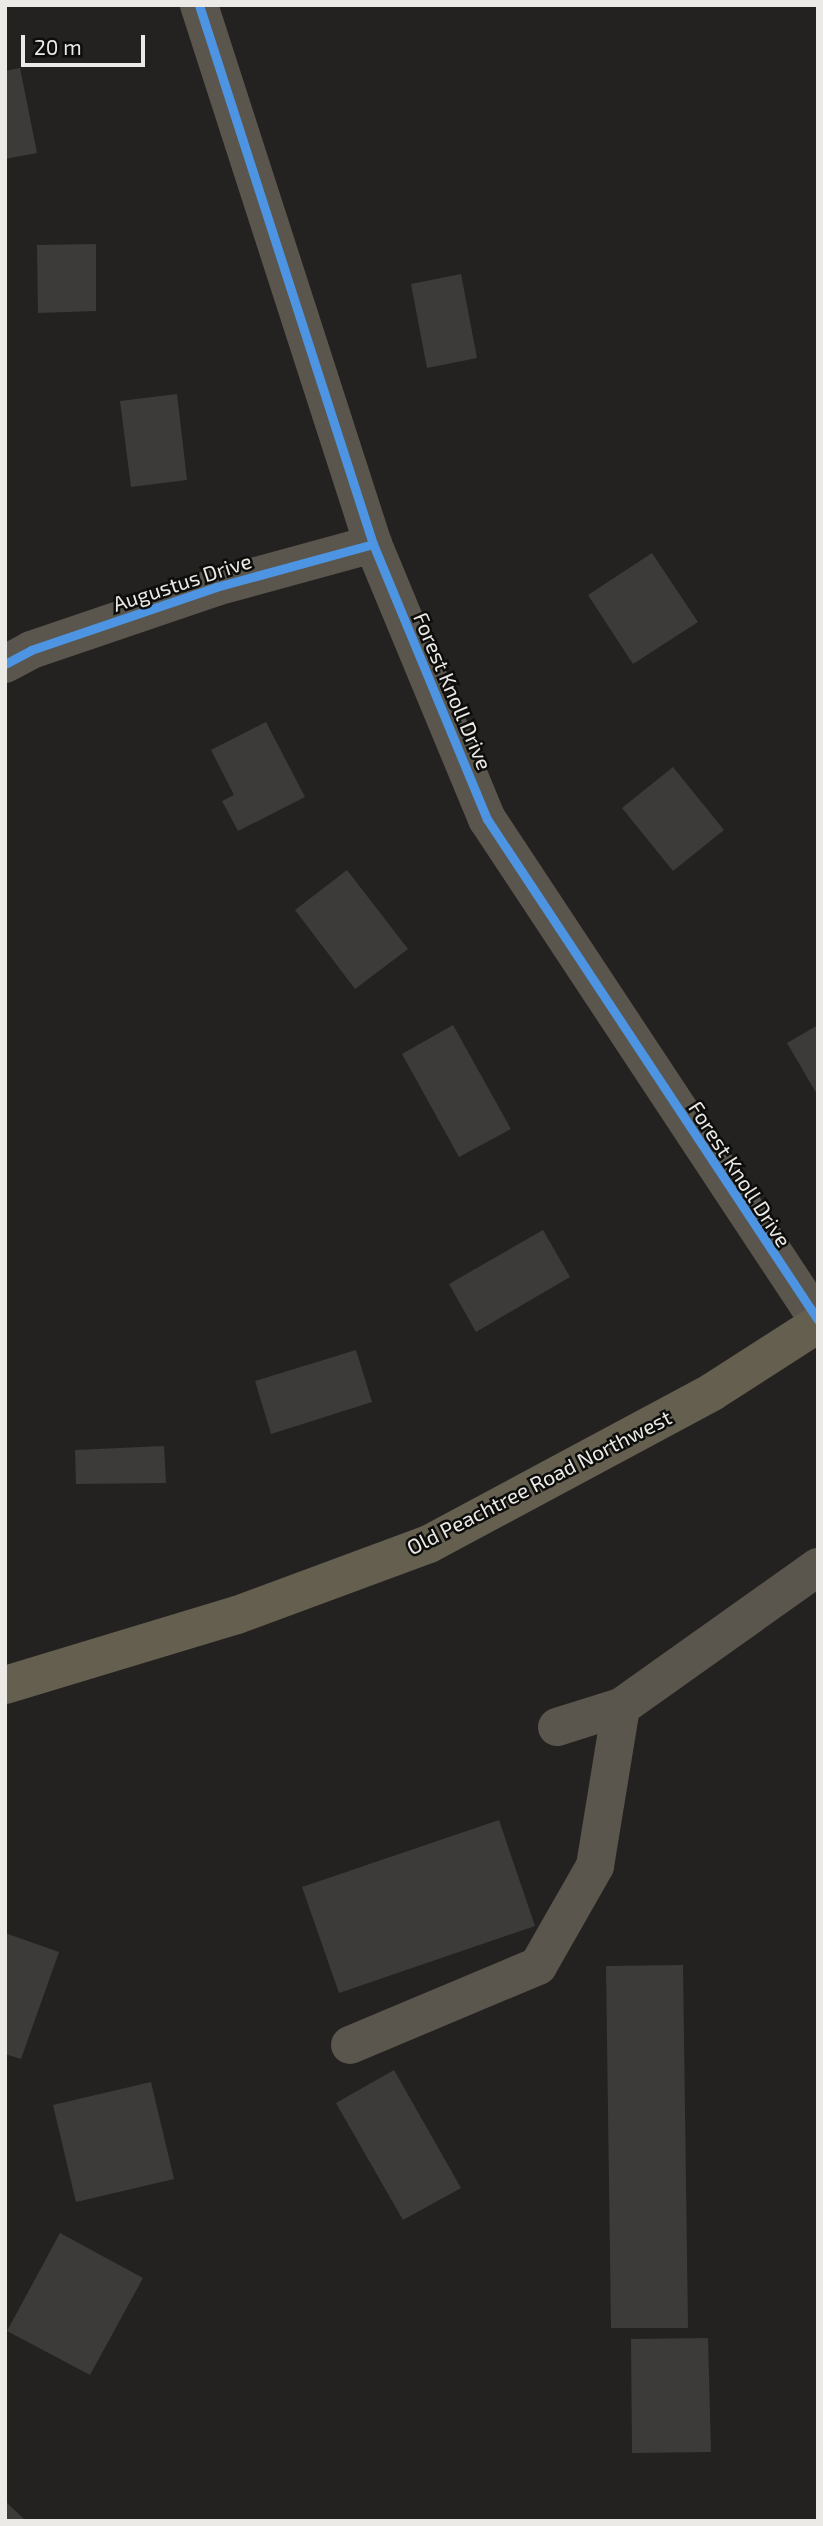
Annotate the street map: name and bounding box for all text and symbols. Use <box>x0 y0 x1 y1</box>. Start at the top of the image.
scale bar <box>24 21 149 65</box>
text: 20 m <box>34 34 82 59</box>
street label: Augustus Drive <box>109 548 255 616</box>
street label: Forest Knoll Drive <box>408 608 498 774</box>
street label: Forest Knoll Drive <box>683 1096 797 1252</box>
street label: Old Peachtree Road Northwest <box>403 1404 675 1560</box>

